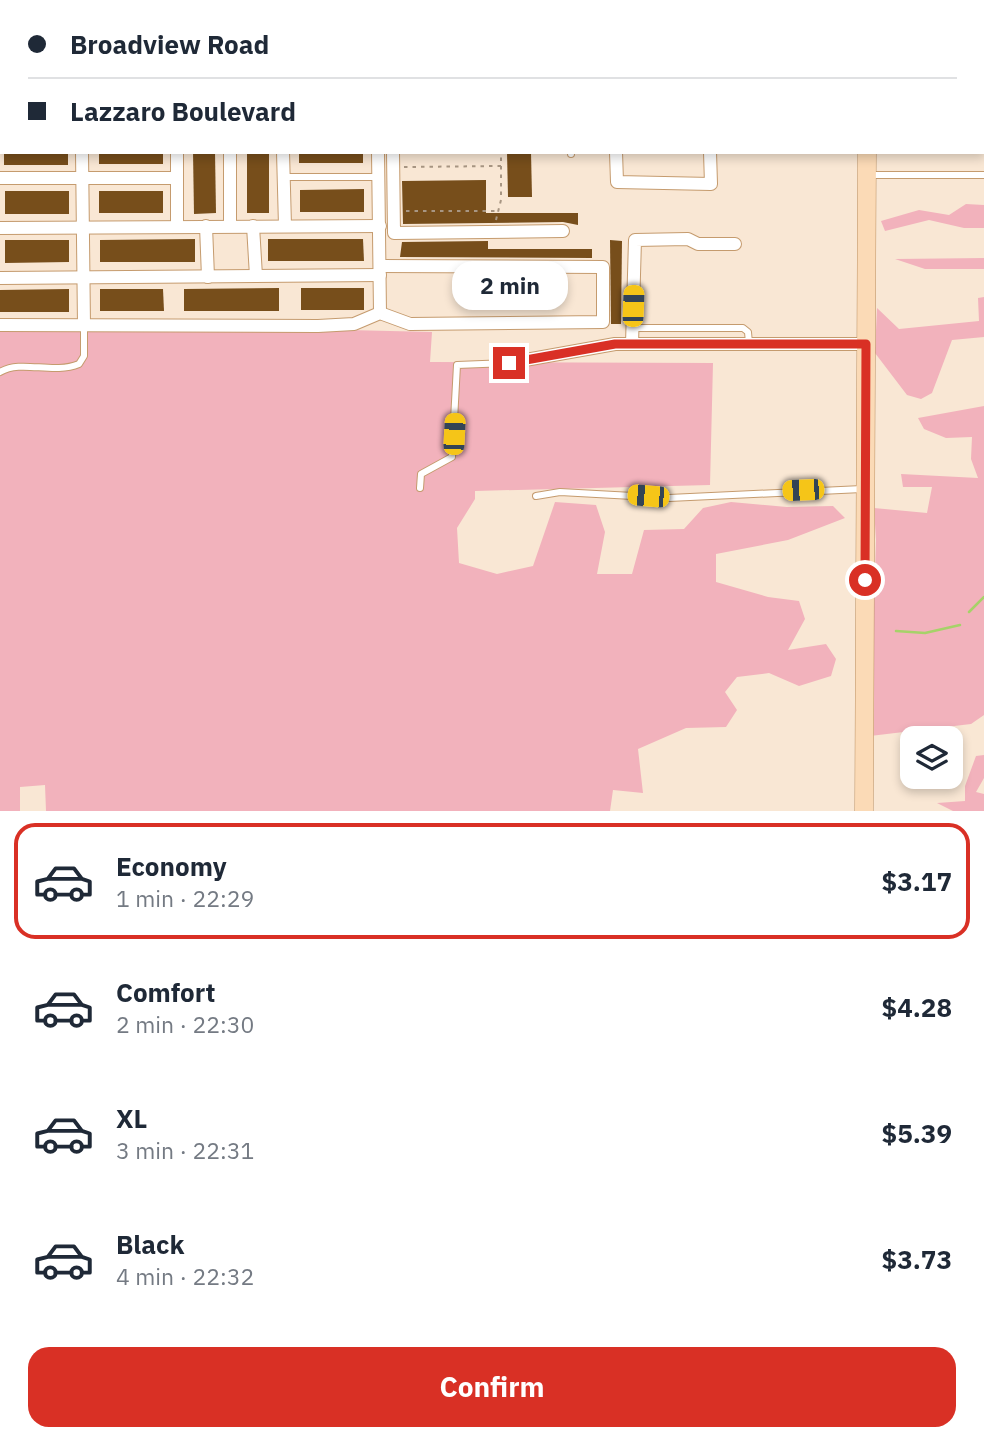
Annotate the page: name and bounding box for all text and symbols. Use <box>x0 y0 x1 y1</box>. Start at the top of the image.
text: Broadview Road <box>70 27 269 61</box>
text: Lazzaro Boulevard <box>70 94 296 128</box>
callout: 2 min <box>451 262 567 310</box>
text: 2 min <box>480 270 540 300</box>
car <box>622 285 645 327</box>
route end <box>493 347 525 379</box>
car <box>443 412 466 456</box>
car <box>782 479 825 501</box>
car <box>627 484 670 508</box>
route start <box>849 564 881 596</box>
map controls <box>900 726 963 789</box>
button: layers <box>900 726 963 789</box>
text: Economy <box>116 849 227 883</box>
icon: car <box>32 850 95 913</box>
text: $3.17 <box>882 864 952 898</box>
text: 1 min · 22:29 <box>116 883 254 913</box>
text: Comfort <box>116 975 215 1009</box>
icon: car <box>32 976 95 1039</box>
text: $4.28 <box>882 990 952 1024</box>
text: 2 min · 22:30 <box>116 1009 254 1039</box>
text: XL <box>116 1101 147 1135</box>
icon: car <box>32 1102 95 1165</box>
text: $5.39 <box>882 1116 952 1150</box>
text: 3 min · 22:31 <box>116 1135 254 1165</box>
text: Black <box>116 1227 184 1261</box>
icon: car <box>32 1228 95 1291</box>
text: $3.73 <box>882 1242 952 1276</box>
text: 4 min · 22:32 <box>116 1261 254 1291</box>
button: Confirm <box>28 1347 956 1427</box>

